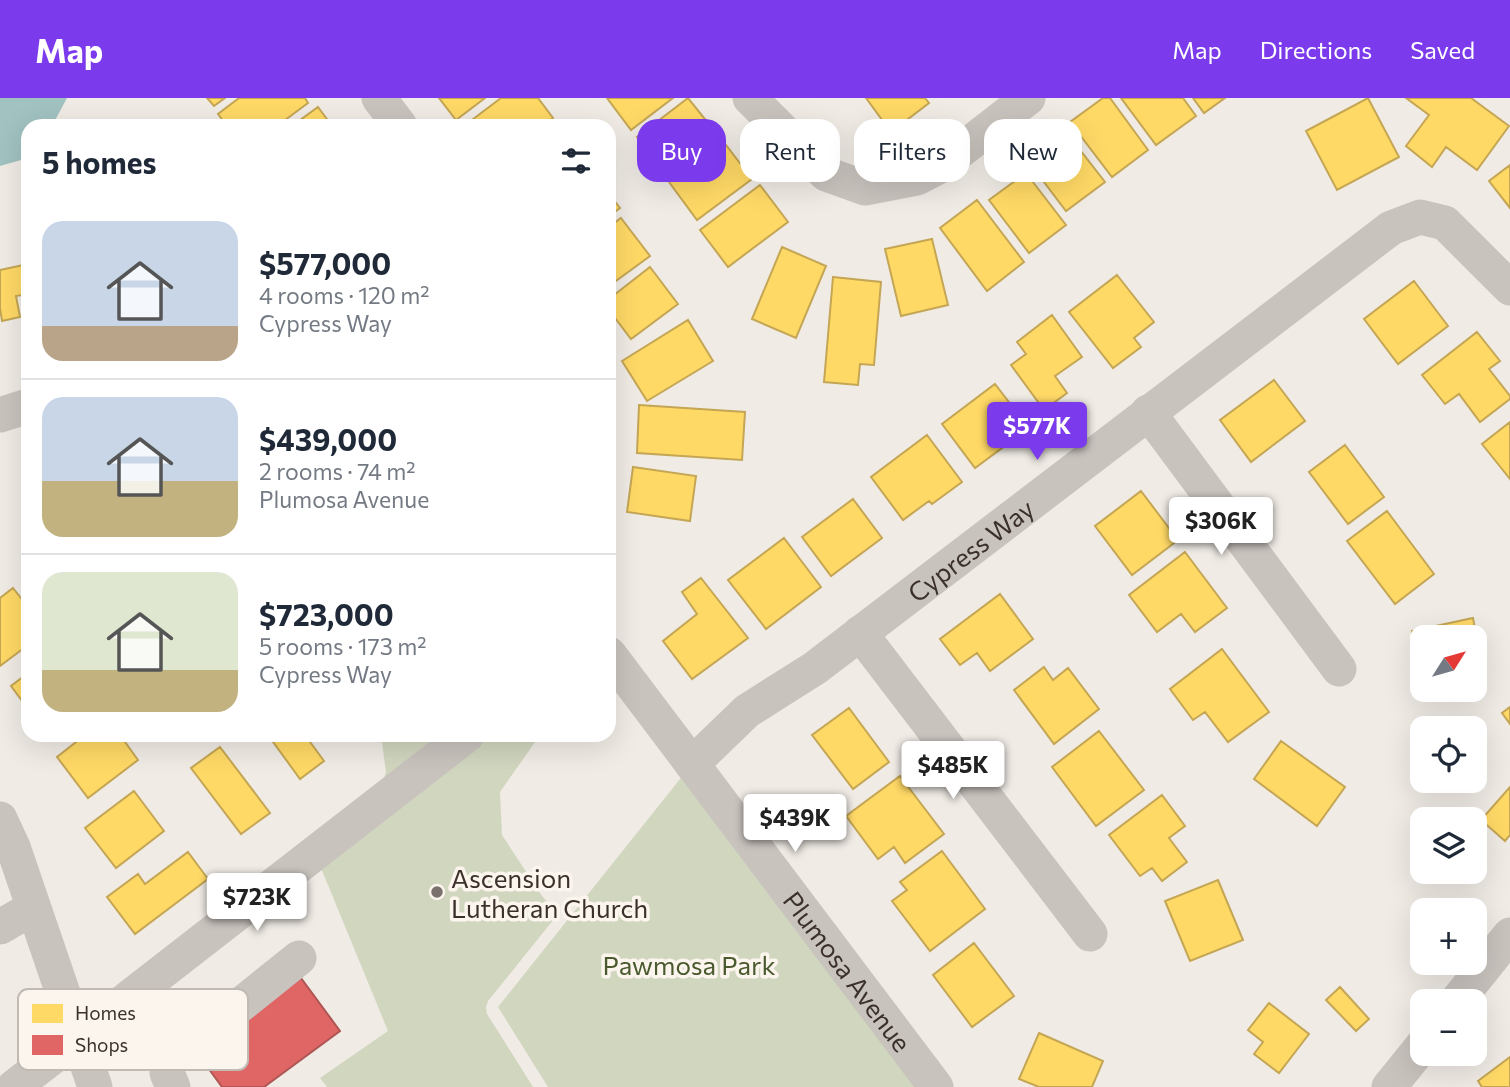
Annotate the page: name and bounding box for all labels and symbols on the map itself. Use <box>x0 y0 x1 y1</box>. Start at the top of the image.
pin: $577K <box>988 402 1086 462</box>
street label: Cypress Way <box>901 492 1039 607</box>
pin: $306K <box>1172 498 1270 557</box>
north arrow <box>1410 625 1488 702</box>
pin: $485K <box>904 742 1002 801</box>
pin: $439K <box>746 794 844 854</box>
place label: Ascension Lutheran Church <box>451 862 648 923</box>
pin: $723K <box>208 874 306 933</box>
marker: Ascension Lutheran Church <box>429 884 445 900</box>
street label: Plumosa Avenue <box>778 885 919 1057</box>
park label: Pawmosa Park <box>602 949 776 980</box>
legend <box>18 989 248 1070</box>
text: Homes <box>75 1001 136 1024</box>
text: Shops <box>75 1033 128 1056</box>

